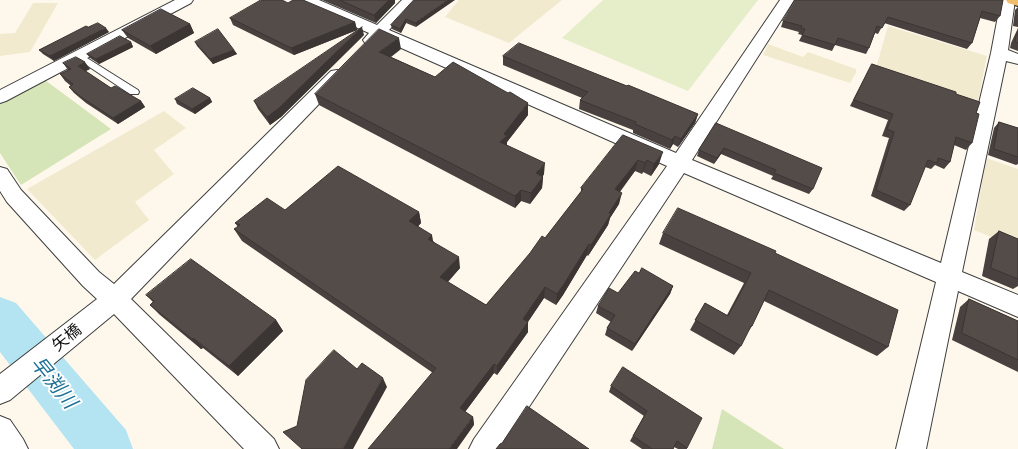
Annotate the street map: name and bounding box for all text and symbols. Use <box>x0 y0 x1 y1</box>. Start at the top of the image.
street label: 矢橋 <box>49 320 85 356</box>
water label: 早渕川 <box>25 352 81 414</box>

